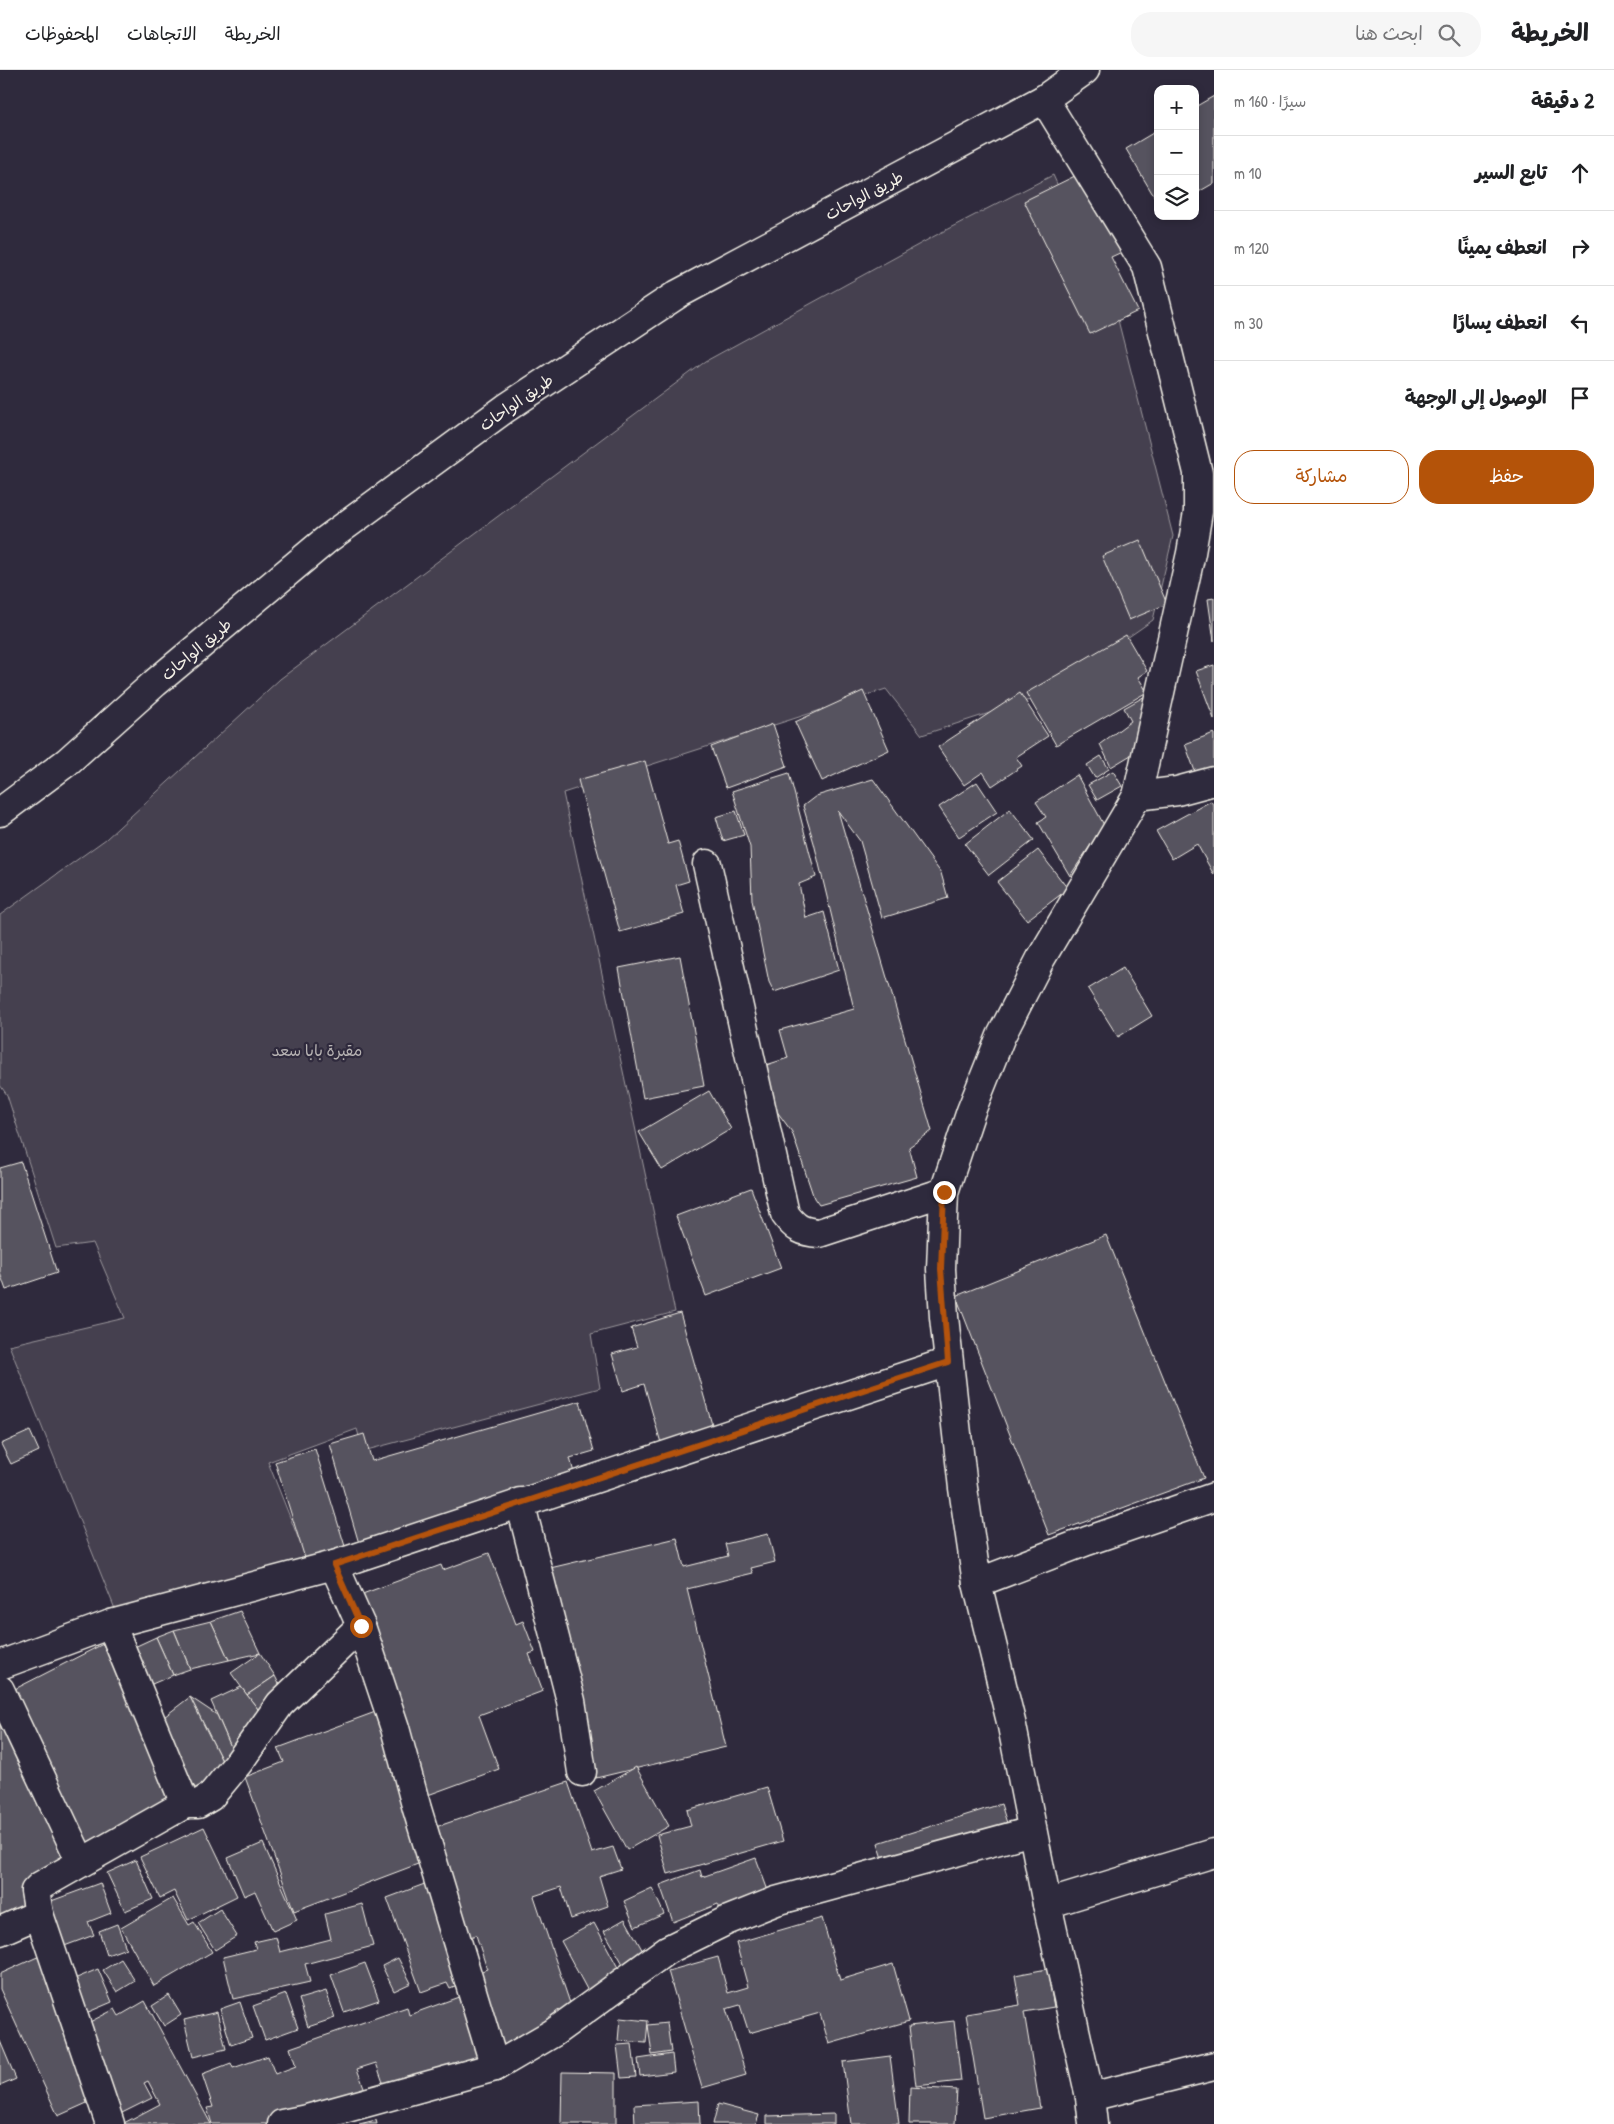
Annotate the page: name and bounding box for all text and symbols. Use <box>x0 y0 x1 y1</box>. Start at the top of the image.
search box <box>1131 12 1481 57</box>
text: الخريطة <box>1511 16 1589 48</box>
text: ابحث هنا <box>1355 20 1423 46</box>
text: المحفوظات <box>25 21 99 46</box>
text: الاتجاهات <box>127 21 197 46</box>
text: الخريطة <box>225 21 281 46</box>
icon: search <box>1435 21 1463 49</box>
map controls <box>1154 85 1199 220</box>
button: + <box>1154 85 1199 130</box>
text: 2 دقيقة <box>1531 86 1594 115</box>
text: سيرًا · 160 m <box>1234 90 1306 112</box>
button: − <box>1154 130 1199 175</box>
text: تابع السير <box>1475 159 1547 185</box>
icon: ahead <box>1566 159 1594 187</box>
text: 10 m <box>1234 162 1262 184</box>
street label: طريق الواحات <box>821 165 907 225</box>
button: layers <box>1154 175 1199 220</box>
text: انعطف يمينًا <box>1458 234 1547 260</box>
icon: right <box>1566 234 1594 262</box>
text: 120 m <box>1234 237 1269 259</box>
text: انعطف يسارًا <box>1453 309 1547 335</box>
icon: left <box>1566 309 1594 337</box>
text: 30 m <box>1234 312 1263 334</box>
street label: طريق الواحات <box>474 368 558 436</box>
text: الوصول إلى الوجهة <box>1405 384 1547 410</box>
icon: arrive <box>1566 384 1594 412</box>
button: مشاركة <box>1234 450 1409 504</box>
button: حفظ <box>1419 450 1594 504</box>
street label: طريق الواحات <box>156 613 236 685</box>
park label: مقبرة بابا سعد <box>272 1039 362 1061</box>
route end <box>933 1181 956 1204</box>
route start <box>350 1615 373 1638</box>

